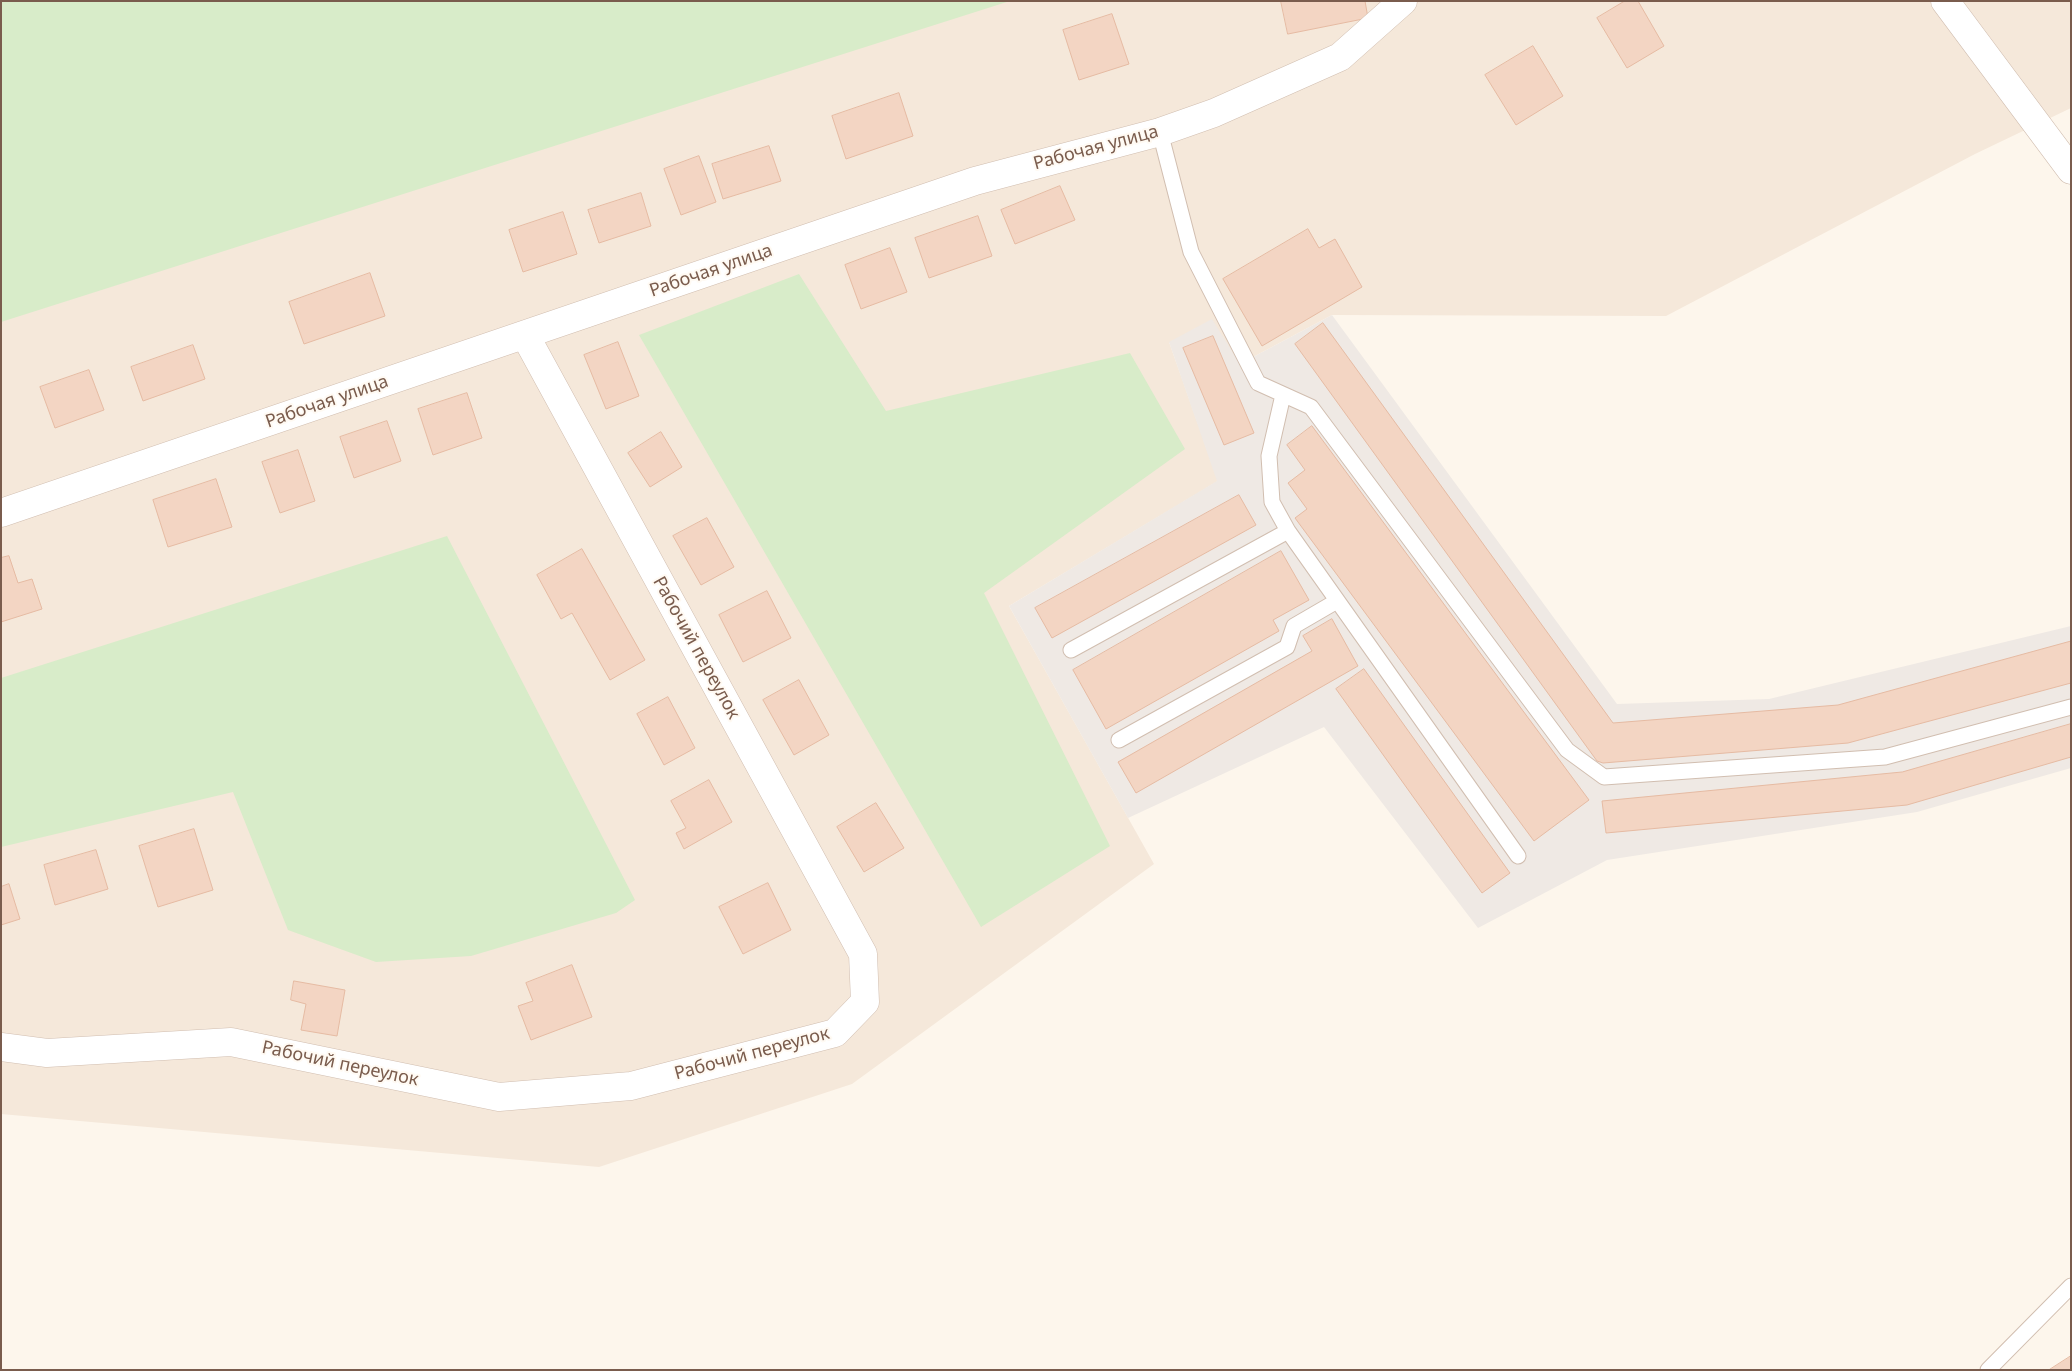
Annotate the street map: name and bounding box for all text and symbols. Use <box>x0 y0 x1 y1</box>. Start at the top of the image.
street label: Рабочая улица <box>1031 121 1161 175</box>
street label: Рабочая улица <box>647 240 775 302</box>
street label: Рабочая улица <box>263 371 391 433</box>
street label: Рабочий переулок <box>648 573 744 723</box>
street label: Рабочий переулок <box>672 1023 832 1085</box>
street label: Рабочий переулок <box>260 1037 420 1091</box>

